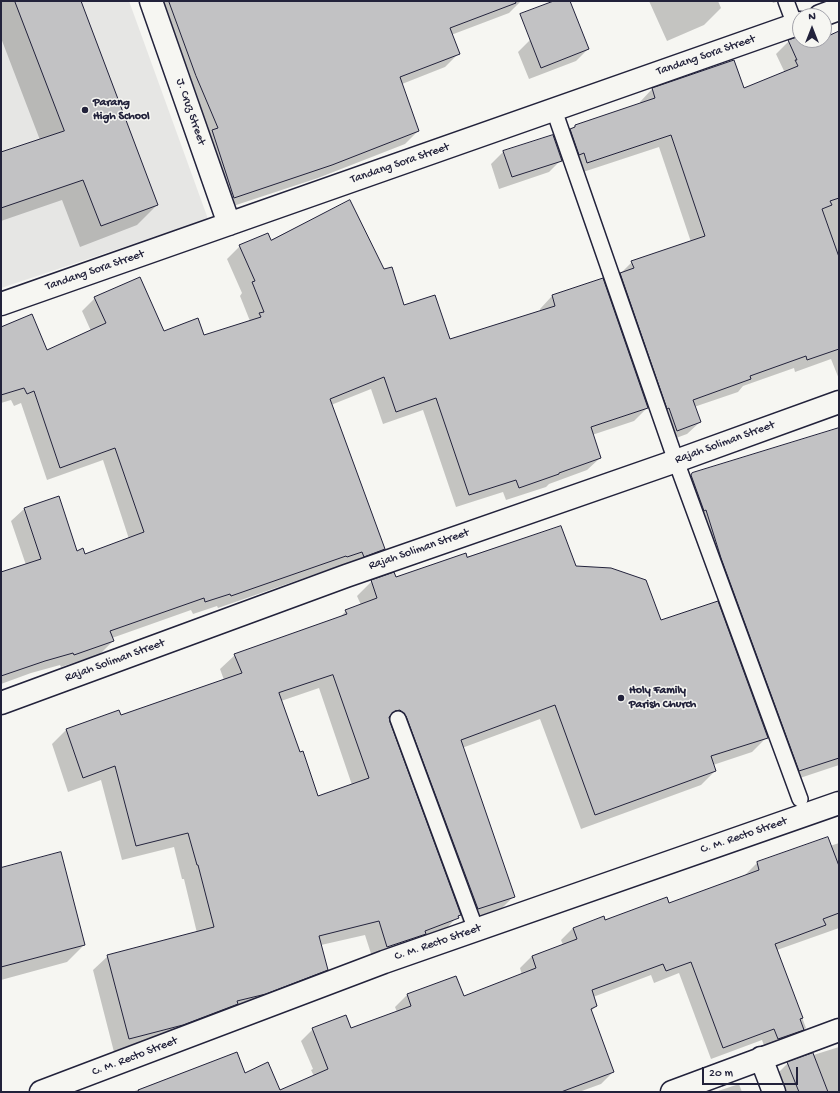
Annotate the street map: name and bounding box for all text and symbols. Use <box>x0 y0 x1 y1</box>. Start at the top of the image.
north arrow <box>792 8 832 48</box>
text: N <box>808 11 816 23</box>
street label: Tandang Sora Street <box>655 32 757 80</box>
street label: J. Cruz Street <box>172 77 208 147</box>
place label: Parang High School <box>93 96 150 124</box>
marker: Parang High School <box>80 105 90 115</box>
street label: Tandang Sora Street <box>349 140 451 188</box>
street label: Tandang Sora Street <box>44 247 146 295</box>
street label: Rajah Soliman Street <box>673 418 777 468</box>
street label: Rajah Soliman Street <box>367 526 471 574</box>
street label: Rajah Soliman Street <box>63 636 167 686</box>
place label: Holy Family Parish Church <box>629 684 696 712</box>
marker: Holy Family Parish Church <box>616 693 626 703</box>
street label: C. M. Recto Street <box>699 814 789 858</box>
street label: C. M. Recto Street <box>393 921 483 965</box>
street label: C. M. Recto Street <box>90 1034 180 1080</box>
scale bar <box>704 1059 800 1085</box>
text: 20 m <box>709 1067 733 1081</box>

